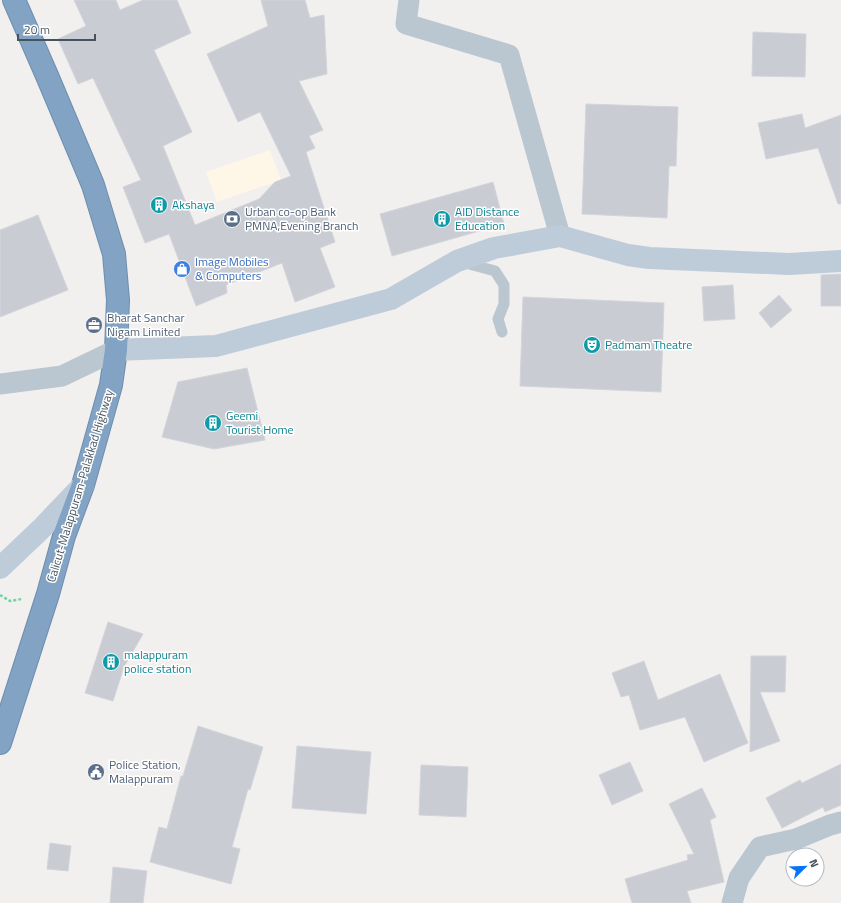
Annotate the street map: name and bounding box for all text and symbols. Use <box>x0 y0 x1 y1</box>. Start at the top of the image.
scale bar <box>18 16 95 42</box>
text: 20 m <box>24 20 50 39</box>
building icon: Akshaya <box>149 195 169 215</box>
place label: Akshaya <box>172 195 215 214</box>
place label: Urban co-op Bank PMNA,Evening Branch <box>245 202 358 235</box>
place label: AID Distance Education <box>455 202 519 235</box>
bank icon: Urban co-op Bank PMNA,Evening Branch <box>222 209 242 229</box>
building icon: AID Distance Education <box>432 209 452 229</box>
place label: Image Mobiles & Computers <box>195 252 269 285</box>
shop icon: Image Mobiles & Computers <box>172 259 192 279</box>
place label: Bharat Sanchar Nigam Limited <box>107 308 185 341</box>
office icon: Bharat Sanchar Nigam Limited <box>84 315 104 335</box>
theatre icon: Padmam Theatre <box>582 335 602 355</box>
place label: Padmam Theatre <box>605 335 692 354</box>
street label: Calicut-Malappuram-Palakkad Highway <box>41 387 118 585</box>
place label: Geemi Tourist Home <box>226 406 294 439</box>
building icon: Geemi Tourist Home <box>203 413 223 433</box>
place label: malappuram police station <box>124 645 191 678</box>
building icon: malappuram police station <box>101 652 121 672</box>
place label: Police Station, Malappuram <box>109 755 181 788</box>
public building icon: Police Station, Malappuram <box>86 762 106 782</box>
north arrow <box>785 847 825 887</box>
text: N <box>805 856 823 870</box>

